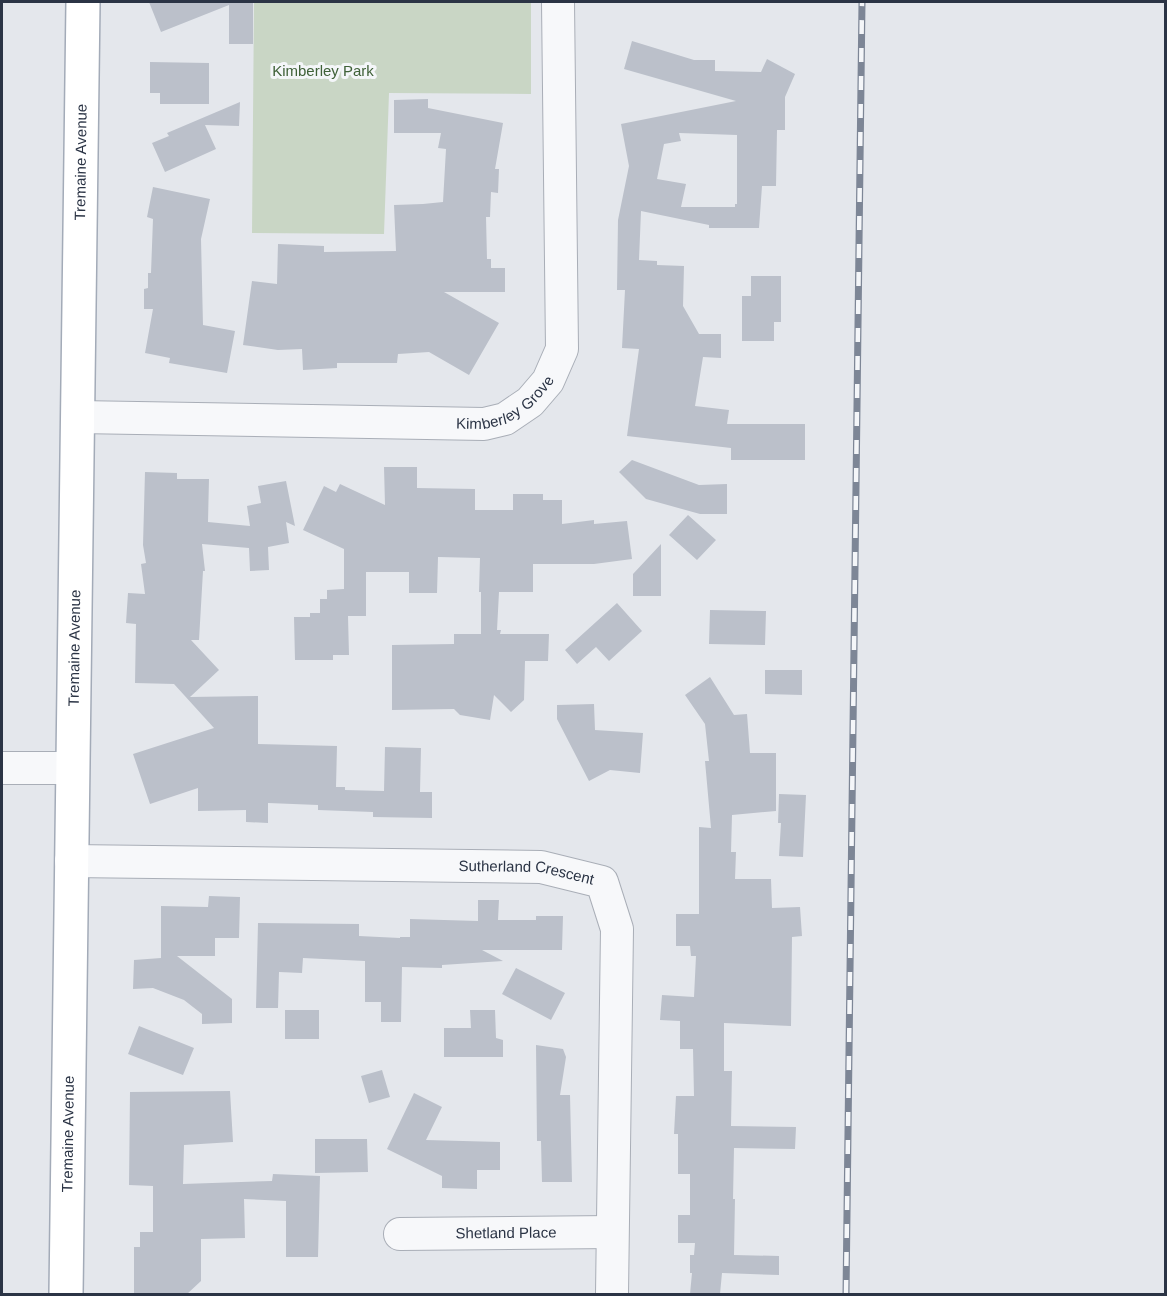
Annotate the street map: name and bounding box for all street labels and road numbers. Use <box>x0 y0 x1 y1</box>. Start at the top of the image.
street label: Tremaine Avenue <box>71 104 90 221</box>
street label: Kimberley Grove <box>456 373 557 432</box>
street label: Tremaine Avenue <box>65 590 83 707</box>
street label: Sutherland Crescent <box>458 857 597 888</box>
street label: Tremaine Avenue <box>58 1076 77 1193</box>
street label: Shetland Place <box>455 1224 557 1241</box>

